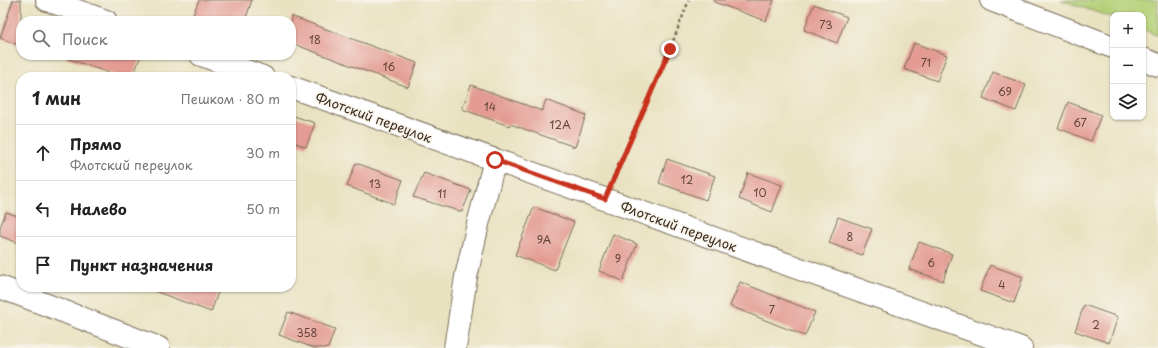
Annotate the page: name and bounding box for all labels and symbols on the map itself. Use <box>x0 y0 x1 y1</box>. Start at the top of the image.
house number: 73 <box>819 16 833 33</box>
house number: 18 <box>309 31 321 48</box>
route end <box>661 40 679 58</box>
house number: 71 <box>921 54 931 71</box>
house number: 16 <box>383 58 396 75</box>
house number: 69 <box>998 83 1012 100</box>
street label: Флотский переулок <box>313 87 435 147</box>
house number: 14 <box>484 98 496 115</box>
house number: 67 <box>1073 114 1087 131</box>
house number: 12А <box>549 116 571 133</box>
route start <box>486 151 504 169</box>
house number: 12 <box>681 171 694 188</box>
house number: 13 <box>369 175 381 192</box>
house number: 10 <box>754 184 766 201</box>
house number: 11 <box>437 185 447 202</box>
street label: Флотский переулок <box>618 196 740 256</box>
house number: 8 <box>847 228 854 245</box>
house number: 9А <box>537 231 552 248</box>
house number: 9 <box>615 250 621 267</box>
house number: 6 <box>927 254 935 271</box>
house number: 4 <box>998 276 1006 293</box>
house number: 7 <box>769 301 775 318</box>
house number: 2 <box>1092 316 1100 333</box>
house number: 358 <box>297 324 318 341</box>

